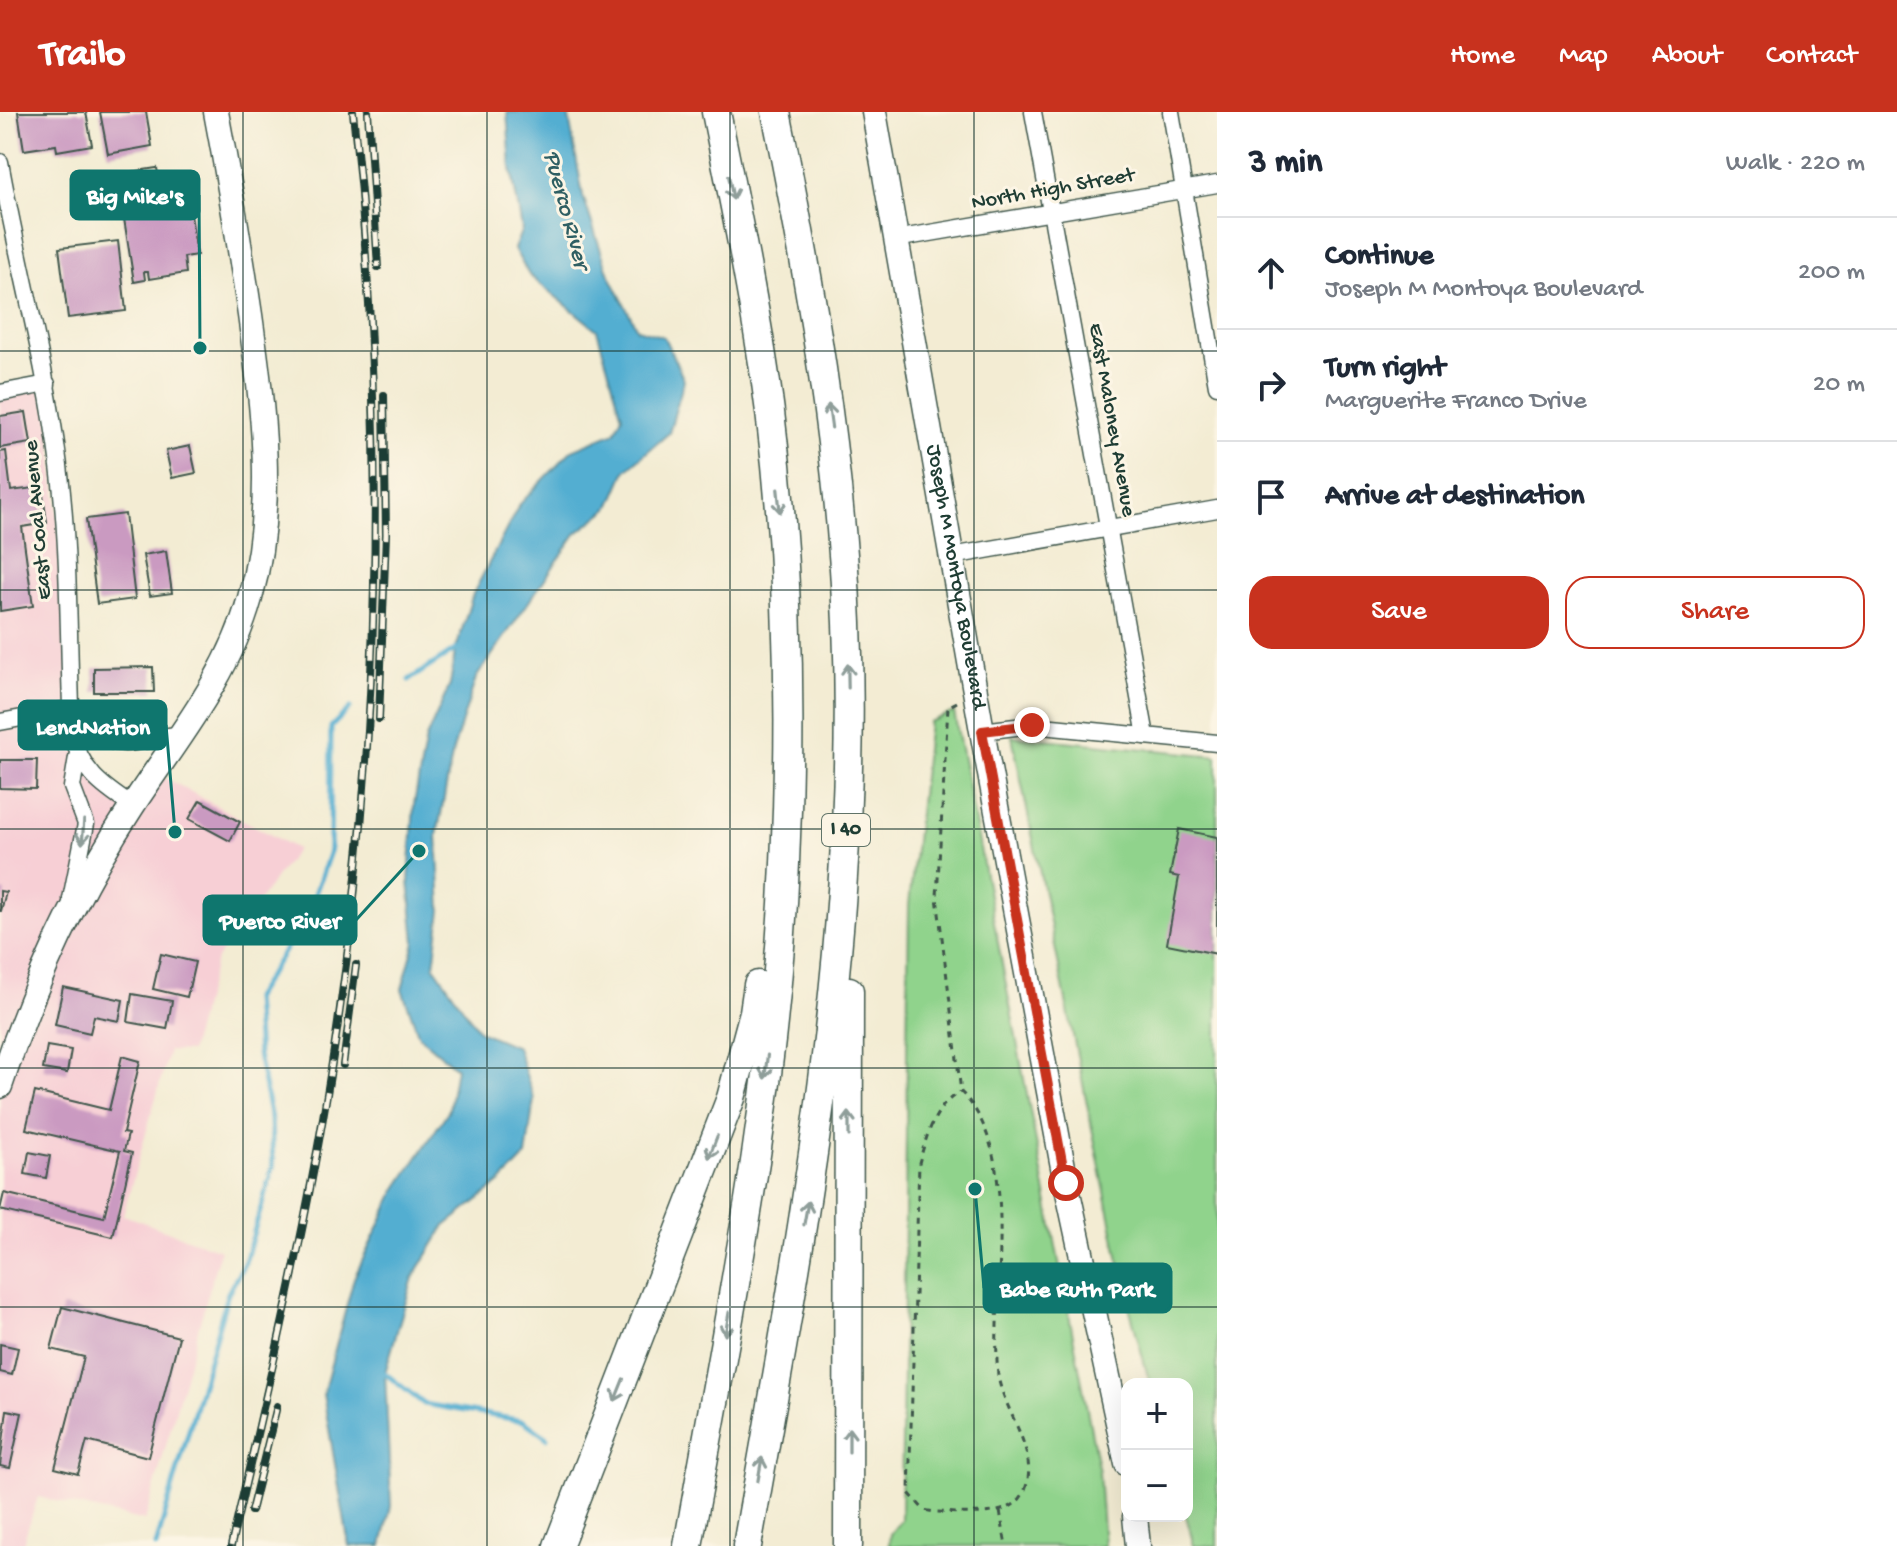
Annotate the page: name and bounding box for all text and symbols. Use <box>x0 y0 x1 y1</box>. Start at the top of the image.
text: Trailo <box>40 34 126 78</box>
text: Home <box>1450 40 1515 73</box>
text: Map <box>1559 40 1608 73</box>
text: About <box>1652 40 1722 73</box>
text: Contact <box>1766 40 1857 73</box>
text: 3 min <box>1249 144 1322 184</box>
water label: Puerco River <box>535 148 596 277</box>
text: Walk · 220 m <box>1726 149 1865 180</box>
street label: North High Street <box>969 163 1139 217</box>
callout: Big Mike's <box>71 171 199 219</box>
one-way arrow <box>724 175 739 201</box>
text: Big Mike's <box>86 184 185 213</box>
text: Continue <box>1325 240 1434 275</box>
icon: ahead <box>1249 251 1293 295</box>
text: 200 m <box>1798 258 1865 289</box>
text: Joseph M Montoya Boulevard <box>1325 275 1642 306</box>
street label: East Maloney Avenue <box>1081 321 1141 519</box>
text: Turn right <box>1325 352 1445 387</box>
icon: right <box>1249 363 1293 407</box>
text: 20 m <box>1813 370 1865 401</box>
text: Marguerite Franco Drive <box>1325 387 1587 418</box>
one-way arrow <box>822 404 837 429</box>
street label: East Coal Avenue <box>19 439 59 601</box>
street label: Joseph M Montoya Boulevard <box>919 442 991 714</box>
icon: arrive <box>1249 475 1293 519</box>
text: Arrive at destination <box>1325 480 1585 515</box>
one-way arrow <box>771 487 786 514</box>
button: Save <box>1249 576 1549 649</box>
button: Share <box>1565 576 1865 649</box>
one-way arrow <box>840 663 856 690</box>
callout: LendNation <box>19 701 166 749</box>
route end <box>1014 707 1050 743</box>
text: LendNation <box>36 715 151 744</box>
road number: I 40 <box>822 814 870 846</box>
one-way arrow <box>75 818 90 845</box>
callout: Puerco River <box>204 896 356 944</box>
text: Puerco River <box>218 909 343 938</box>
one-way arrow <box>759 1053 774 1080</box>
one-way arrow <box>841 1111 857 1138</box>
one-way arrow <box>705 1134 719 1159</box>
route start <box>1048 1165 1084 1201</box>
one-way arrow <box>799 1201 814 1226</box>
callout: Babe Ruth Park <box>984 1264 1171 1312</box>
text: Babe Ruth Park <box>999 1277 1157 1306</box>
one-way arrow <box>719 1311 734 1336</box>
one-way arrow <box>611 1377 625 1402</box>
map controls <box>1121 1378 1193 1522</box>
button: + <box>1121 1378 1193 1450</box>
one-way arrow <box>841 1427 857 1454</box>
button: − <box>1121 1450 1193 1522</box>
one-way arrow <box>754 1457 769 1482</box>

